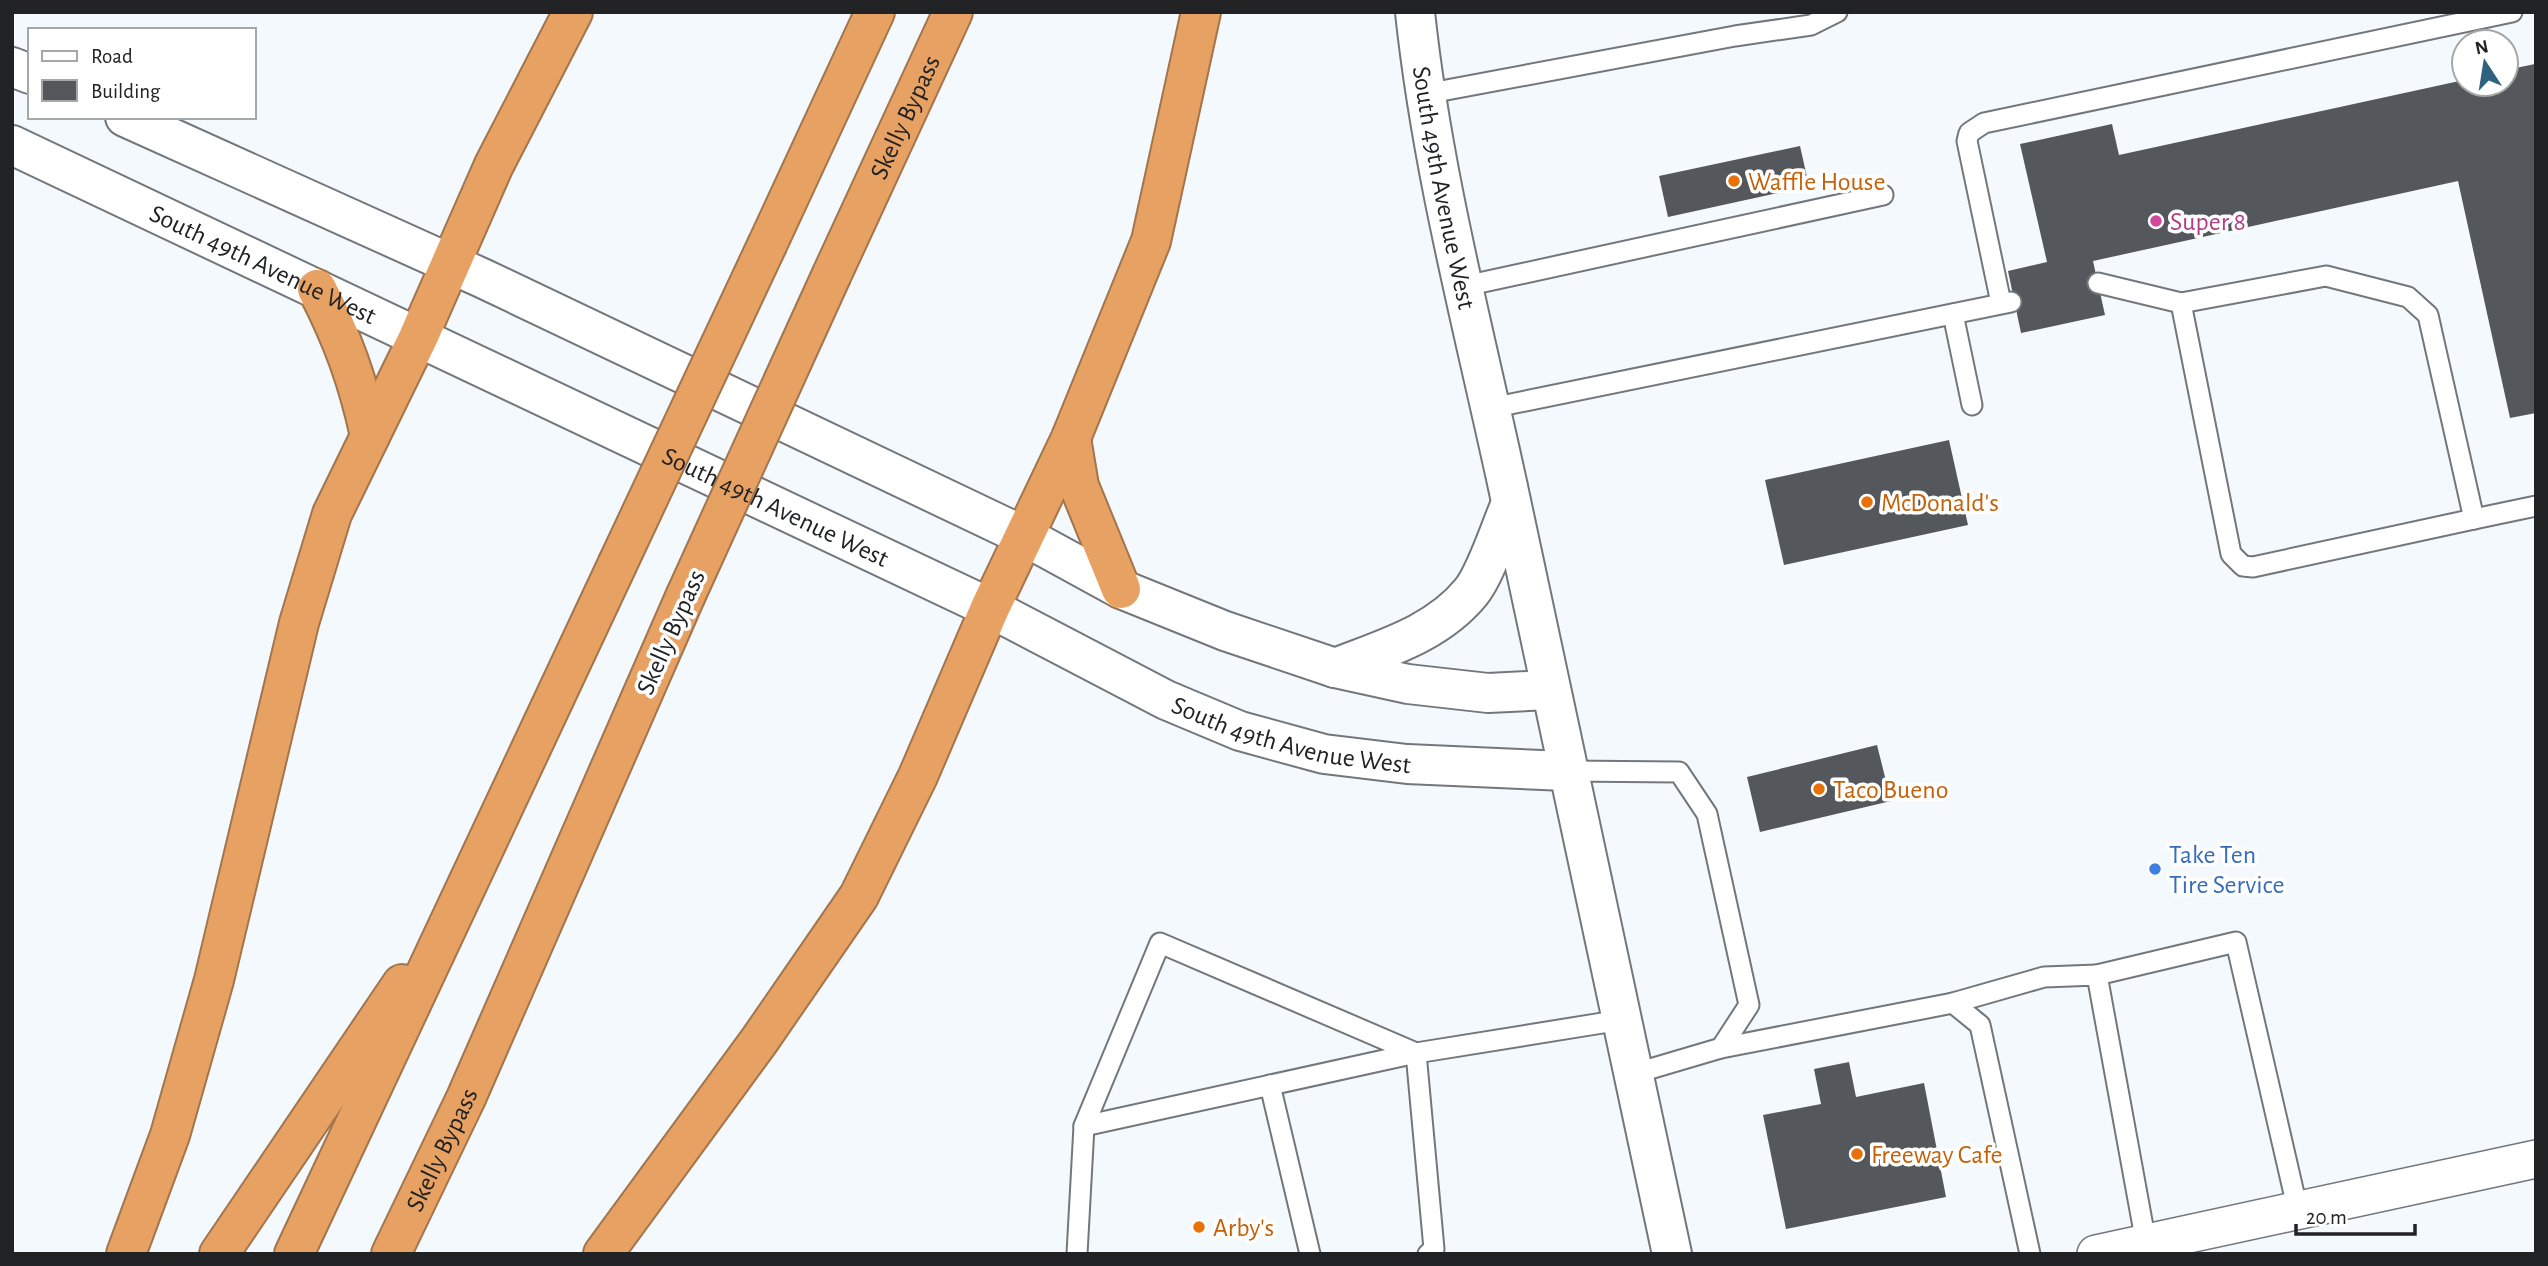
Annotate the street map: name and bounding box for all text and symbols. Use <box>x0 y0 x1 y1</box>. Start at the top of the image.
legend <box>28 28 256 119</box>
north arrow <box>2450 28 2520 98</box>
text: N <box>2473 37 2490 59</box>
text: Road <box>91 46 133 67</box>
street label: Skelly Bypass <box>866 51 945 183</box>
street label: South 49th Avenue West <box>1408 64 1480 312</box>
text: Building <box>91 81 161 102</box>
place label: Waffle House <box>1748 169 1885 195</box>
marker: Waffle House <box>1726 173 1742 189</box>
street label: South 49th Avenue West <box>146 200 380 329</box>
place label: Super 8 <box>2170 209 2246 235</box>
marker: Super 8 <box>2148 213 2164 229</box>
street label: South 49th Avenue West <box>658 443 892 572</box>
place label: McDonald's <box>1881 490 1999 516</box>
marker: McDonald's <box>1859 494 1875 510</box>
street label: Skelly Bypass <box>632 566 710 699</box>
street label: South 49th Avenue West <box>1168 692 1412 778</box>
place label: Taco Bueno <box>1833 777 1948 803</box>
marker: Taco Bueno <box>1811 781 1827 797</box>
place label: Take Ten Tire Service <box>2169 842 2284 898</box>
marker: Take Ten Tire Service <box>2147 861 2163 877</box>
street label: Skelly Bypass <box>402 1084 483 1216</box>
place label: Freeway Cafe <box>1871 1142 2003 1168</box>
marker: Freeway Cafe <box>1849 1146 1865 1162</box>
scale bar <box>2296 1192 2415 1236</box>
text: 20 m <box>2306 1207 2347 1228</box>
place label: Arby's <box>1213 1215 1274 1241</box>
marker: Arby's <box>1191 1219 1207 1235</box>

